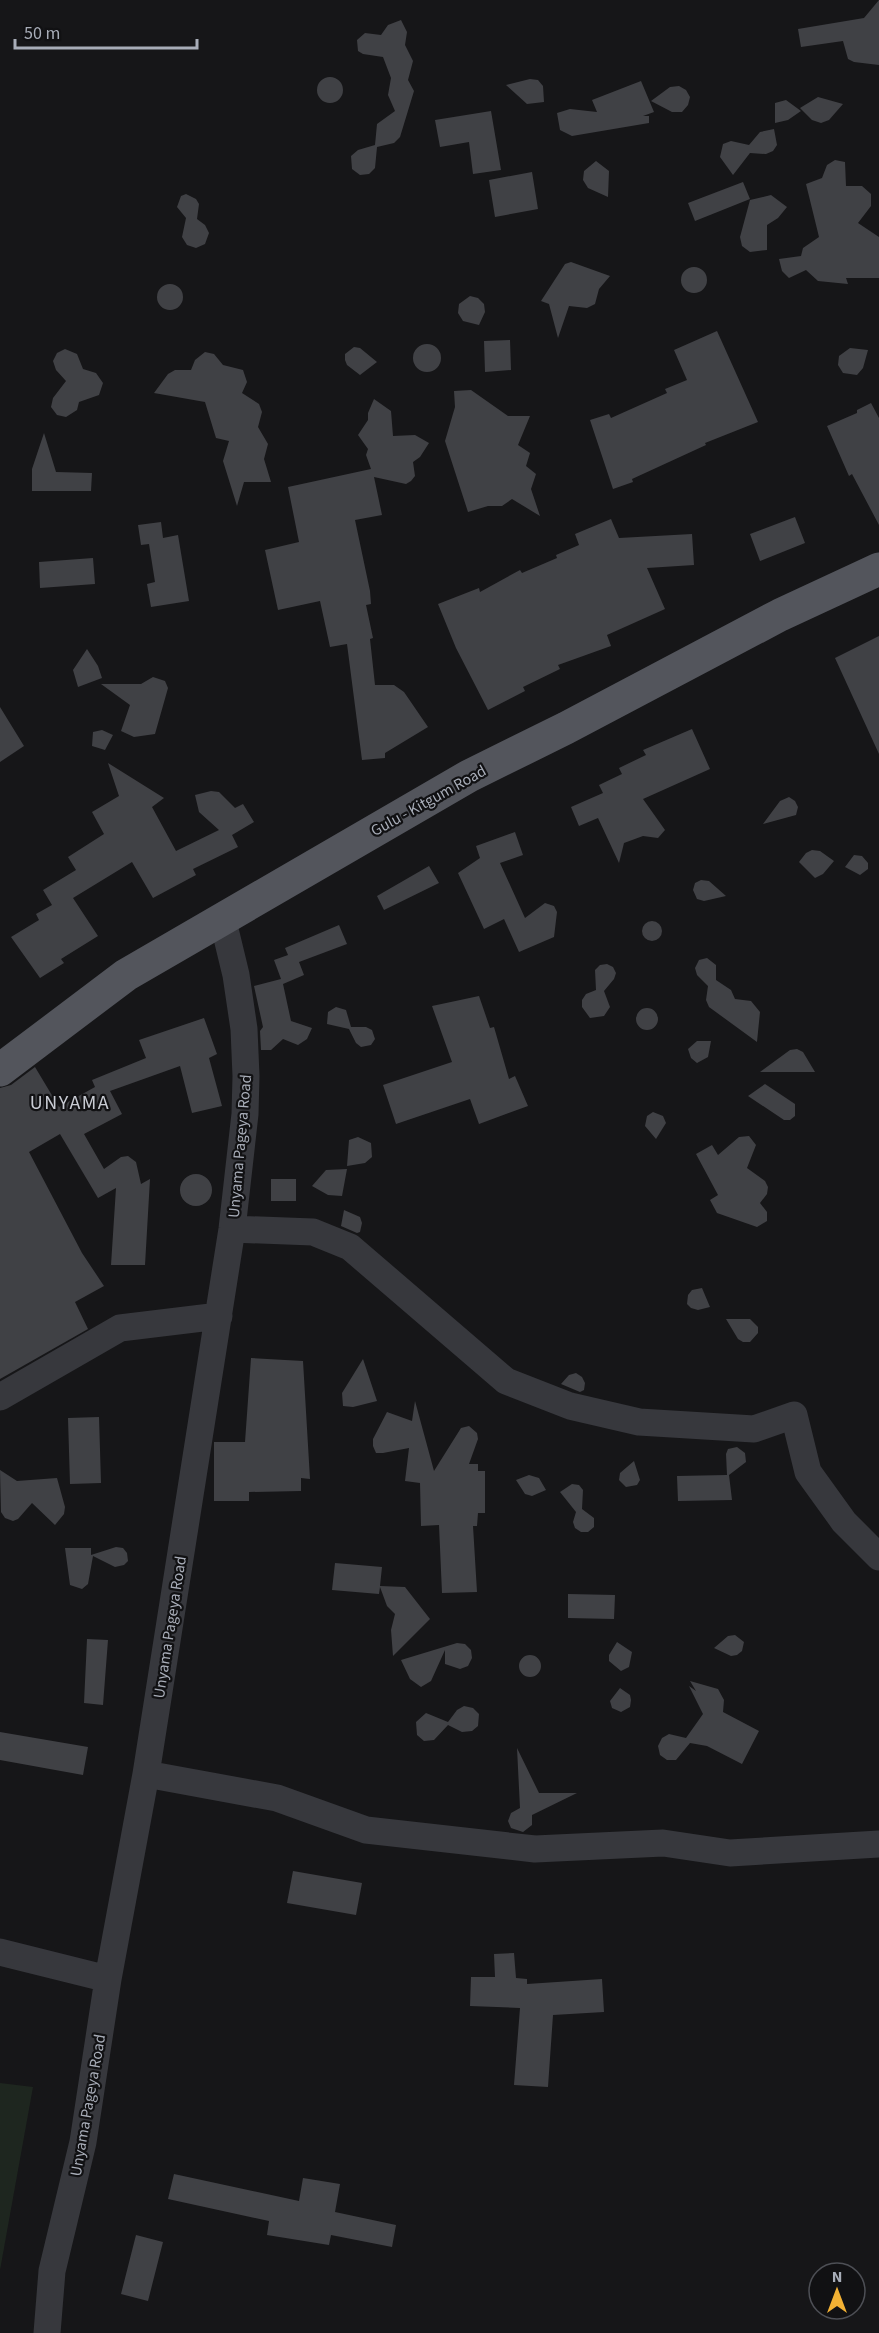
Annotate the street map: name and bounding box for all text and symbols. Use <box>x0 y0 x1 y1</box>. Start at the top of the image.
scale bar <box>15 12 196 50</box>
text: 50 m <box>24 21 60 46</box>
street label: Gulu - Kitgum Road <box>367 760 490 842</box>
street label: Unyama Pageya Road <box>223 1073 257 1219</box>
district label: UNYAMA <box>30 1089 110 1117</box>
street label: Unyama Pageya Road <box>148 1554 192 1700</box>
street label: Unyama Pageya Road <box>65 2032 111 2178</box>
north arrow <box>807 2261 867 2321</box>
text: N <box>832 2266 842 2288</box>

